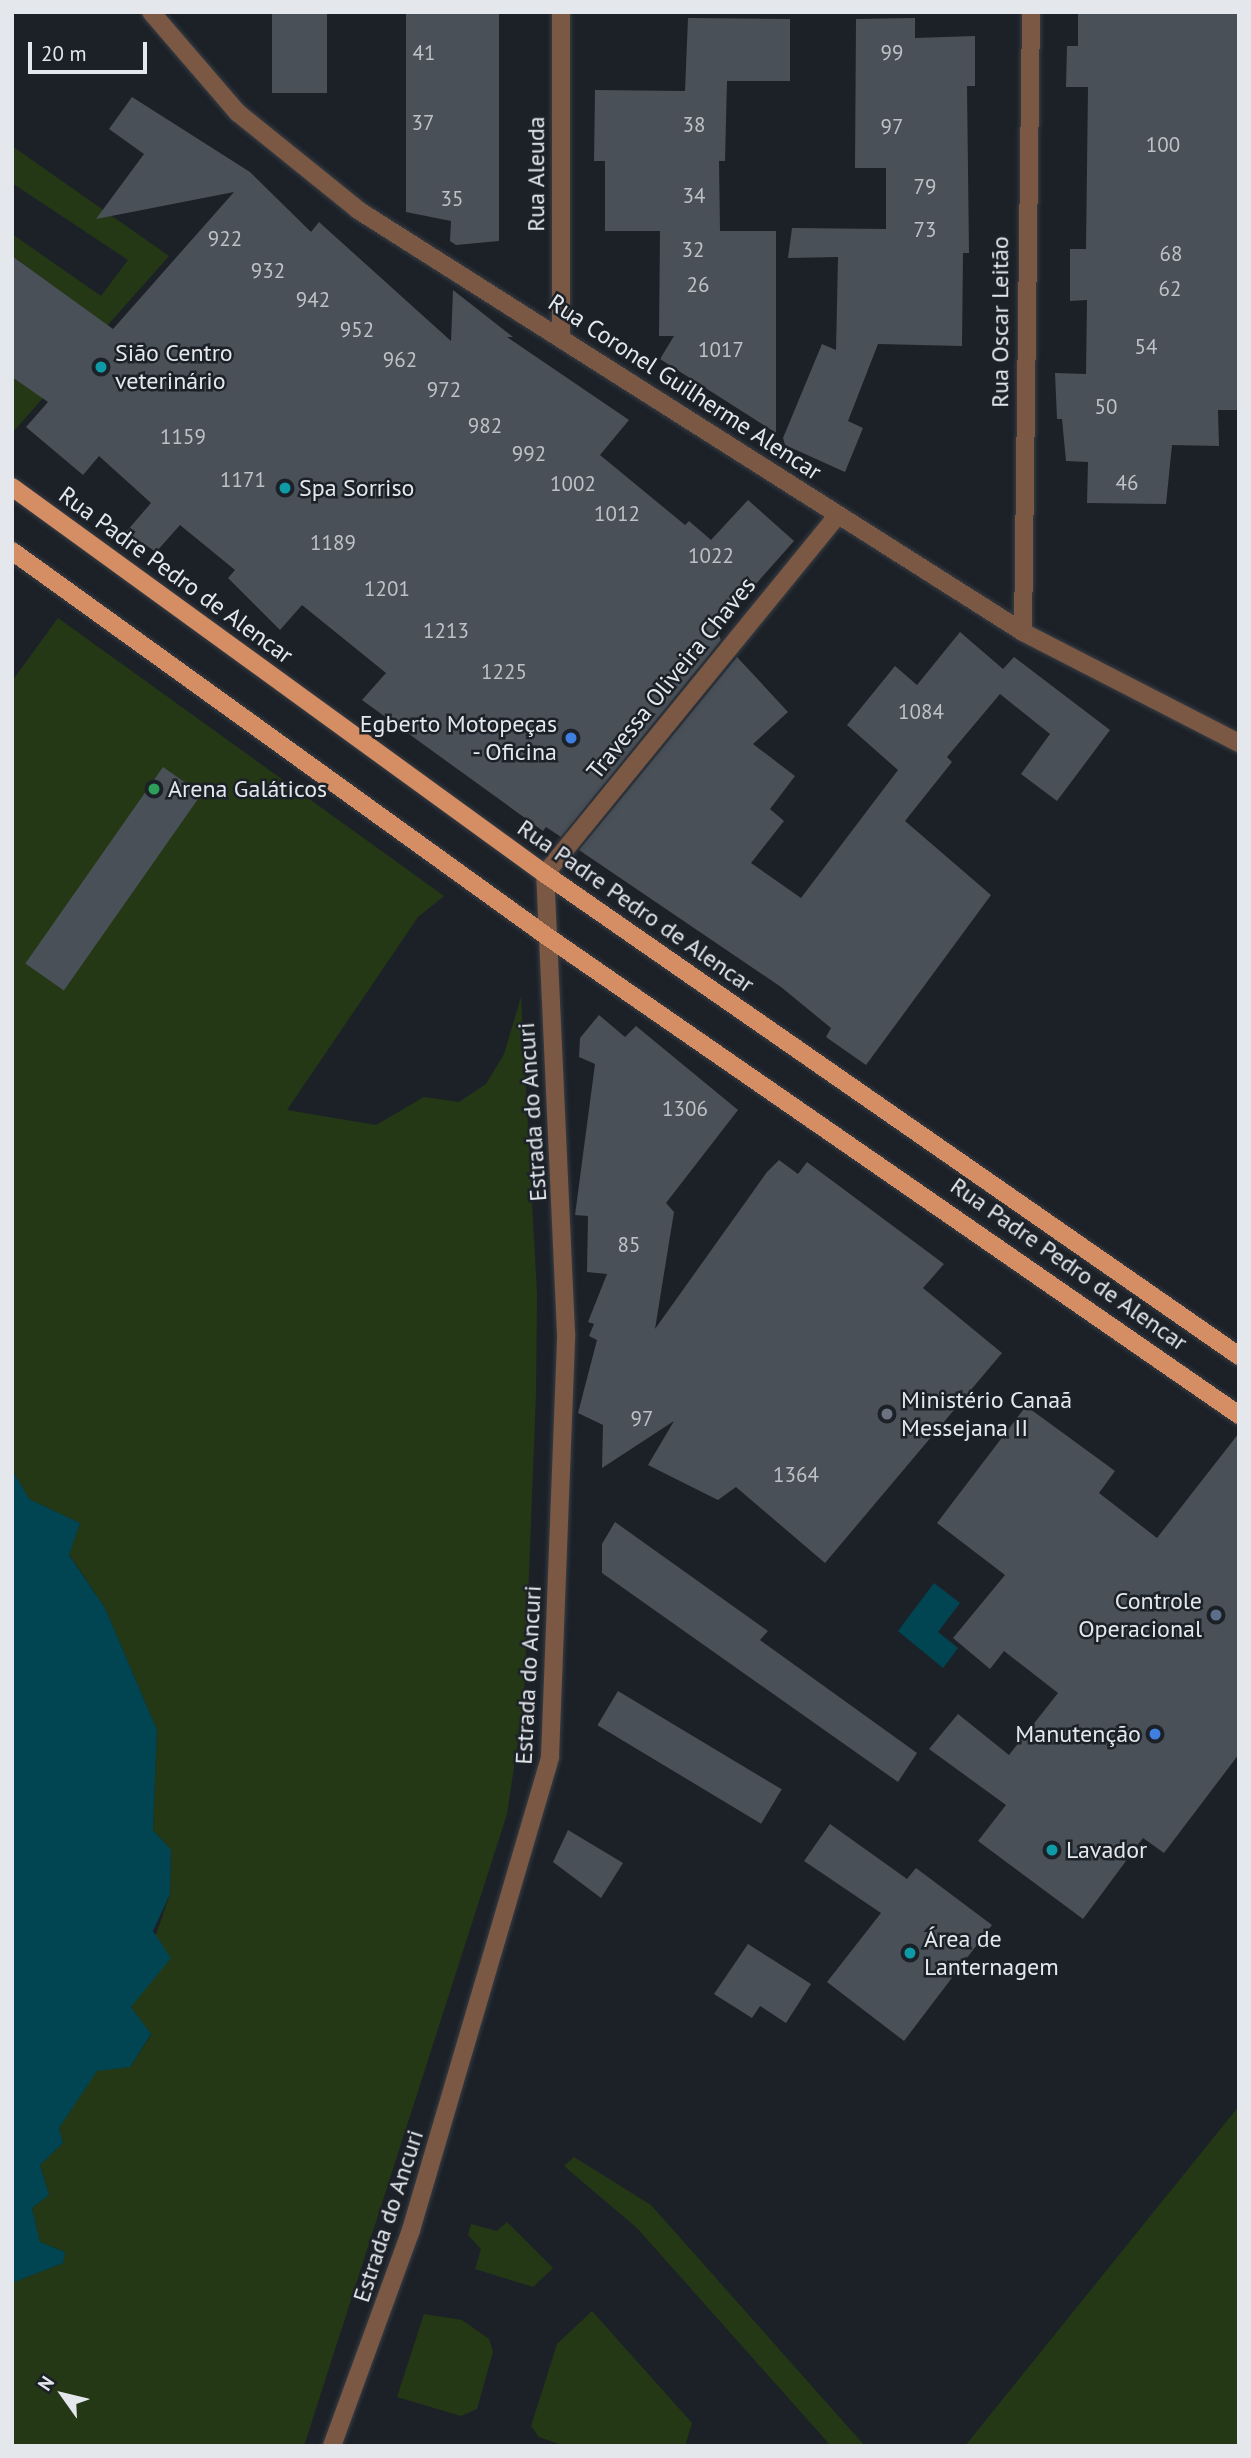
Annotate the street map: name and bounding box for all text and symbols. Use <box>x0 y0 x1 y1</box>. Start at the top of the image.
scale bar <box>32 28 150 72</box>
text: 20 m <box>41 40 87 67</box>
house number: 41 <box>413 40 435 66</box>
house number: 99 <box>881 40 903 66</box>
house number: 37 <box>412 110 434 136</box>
house number: 38 <box>683 112 705 138</box>
house number: 97 <box>881 114 903 140</box>
street label: Rua Aleuda <box>522 116 550 232</box>
house number: 100 <box>1146 132 1180 158</box>
house number: 79 <box>914 174 936 200</box>
house number: 34 <box>683 183 705 209</box>
house number: 35 <box>441 186 463 212</box>
house number: 73 <box>914 217 936 243</box>
house number: 922 <box>208 226 242 252</box>
street label: Rua Oscar Leitão <box>986 236 1014 408</box>
house number: 32 <box>682 237 704 263</box>
house number: 68 <box>1160 241 1182 267</box>
house number: 932 <box>251 258 285 284</box>
house number: 26 <box>687 272 709 298</box>
house number: 62 <box>1159 276 1181 302</box>
house number: 942 <box>296 287 330 313</box>
street label: Rua Coronel Guilherme Alencar <box>543 288 827 486</box>
house number: 952 <box>340 317 374 343</box>
house number: 54 <box>1135 334 1157 360</box>
house number: 1017 <box>698 337 744 363</box>
place label: Sião Centro veterinário <box>115 339 233 395</box>
house number: 962 <box>383 347 417 373</box>
marker: Sião Centro veterinário <box>93 359 109 375</box>
house number: 972 <box>427 377 461 403</box>
house number: 50 <box>1095 394 1117 420</box>
house number: 982 <box>468 413 502 439</box>
house number: 1159 <box>160 424 206 450</box>
house number: 992 <box>512 441 546 467</box>
house number: 1171 <box>220 467 266 493</box>
house number: 46 <box>1116 470 1138 496</box>
house number: 1002 <box>550 471 596 497</box>
place label: Spa Sorriso <box>299 474 414 502</box>
street label: Rua Padre Pedro de Alencar <box>53 480 299 670</box>
marker: Spa Sorriso <box>277 480 293 496</box>
house number: 1012 <box>594 501 640 527</box>
house number: 1189 <box>310 530 356 556</box>
house number: 1022 <box>688 543 734 569</box>
street label: Travessa Oliveira Chaves <box>581 571 761 785</box>
house number: 1201 <box>364 576 410 602</box>
house number: 1213 <box>423 618 469 644</box>
house number: 1225 <box>481 659 527 685</box>
house number: 1084 <box>898 699 944 725</box>
place label: Egberto Motopeças - Oficina <box>360 710 557 766</box>
marker: Egberto Motopeças - Oficina <box>563 730 579 746</box>
place label: Arena Galáticos <box>168 775 327 803</box>
marker: Arena Galáticos <box>146 781 162 797</box>
street label: Rua Padre Pedro de Alencar <box>512 813 760 999</box>
street label: Estrada do Ancuri <box>511 1021 553 1203</box>
house number: 1306 <box>662 1096 708 1122</box>
street label: Rua Padre Pedro de Alencar <box>945 1171 1193 1357</box>
house number: 85 <box>618 1232 640 1258</box>
place label: Ministério Canaã Messejana II <box>901 1386 1072 1442</box>
house number: 97 <box>631 1406 653 1432</box>
marker: Ministério Canaã Messejana II <box>879 1406 895 1422</box>
house number: 1364 <box>773 1462 819 1488</box>
street label: Estrada do Ancuri <box>509 1584 547 1766</box>
place label: Controle Operacional <box>1078 1587 1202 1643</box>
marker: Controle Operacional <box>1208 1607 1224 1623</box>
place label: Manutenção <box>1015 1720 1141 1748</box>
marker: Manutenção <box>1147 1726 1163 1742</box>
place label: Lavador <box>1066 1836 1147 1864</box>
marker: Lavador <box>1044 1842 1060 1858</box>
place label: Área de Lanternagem <box>924 1925 1059 1981</box>
marker: Área de Lanternagem <box>902 1945 918 1961</box>
street label: Estrada do Ancuri <box>346 2126 430 2306</box>
north arrow <box>28 2360 98 2430</box>
text: N <box>32 2371 59 2395</box>

